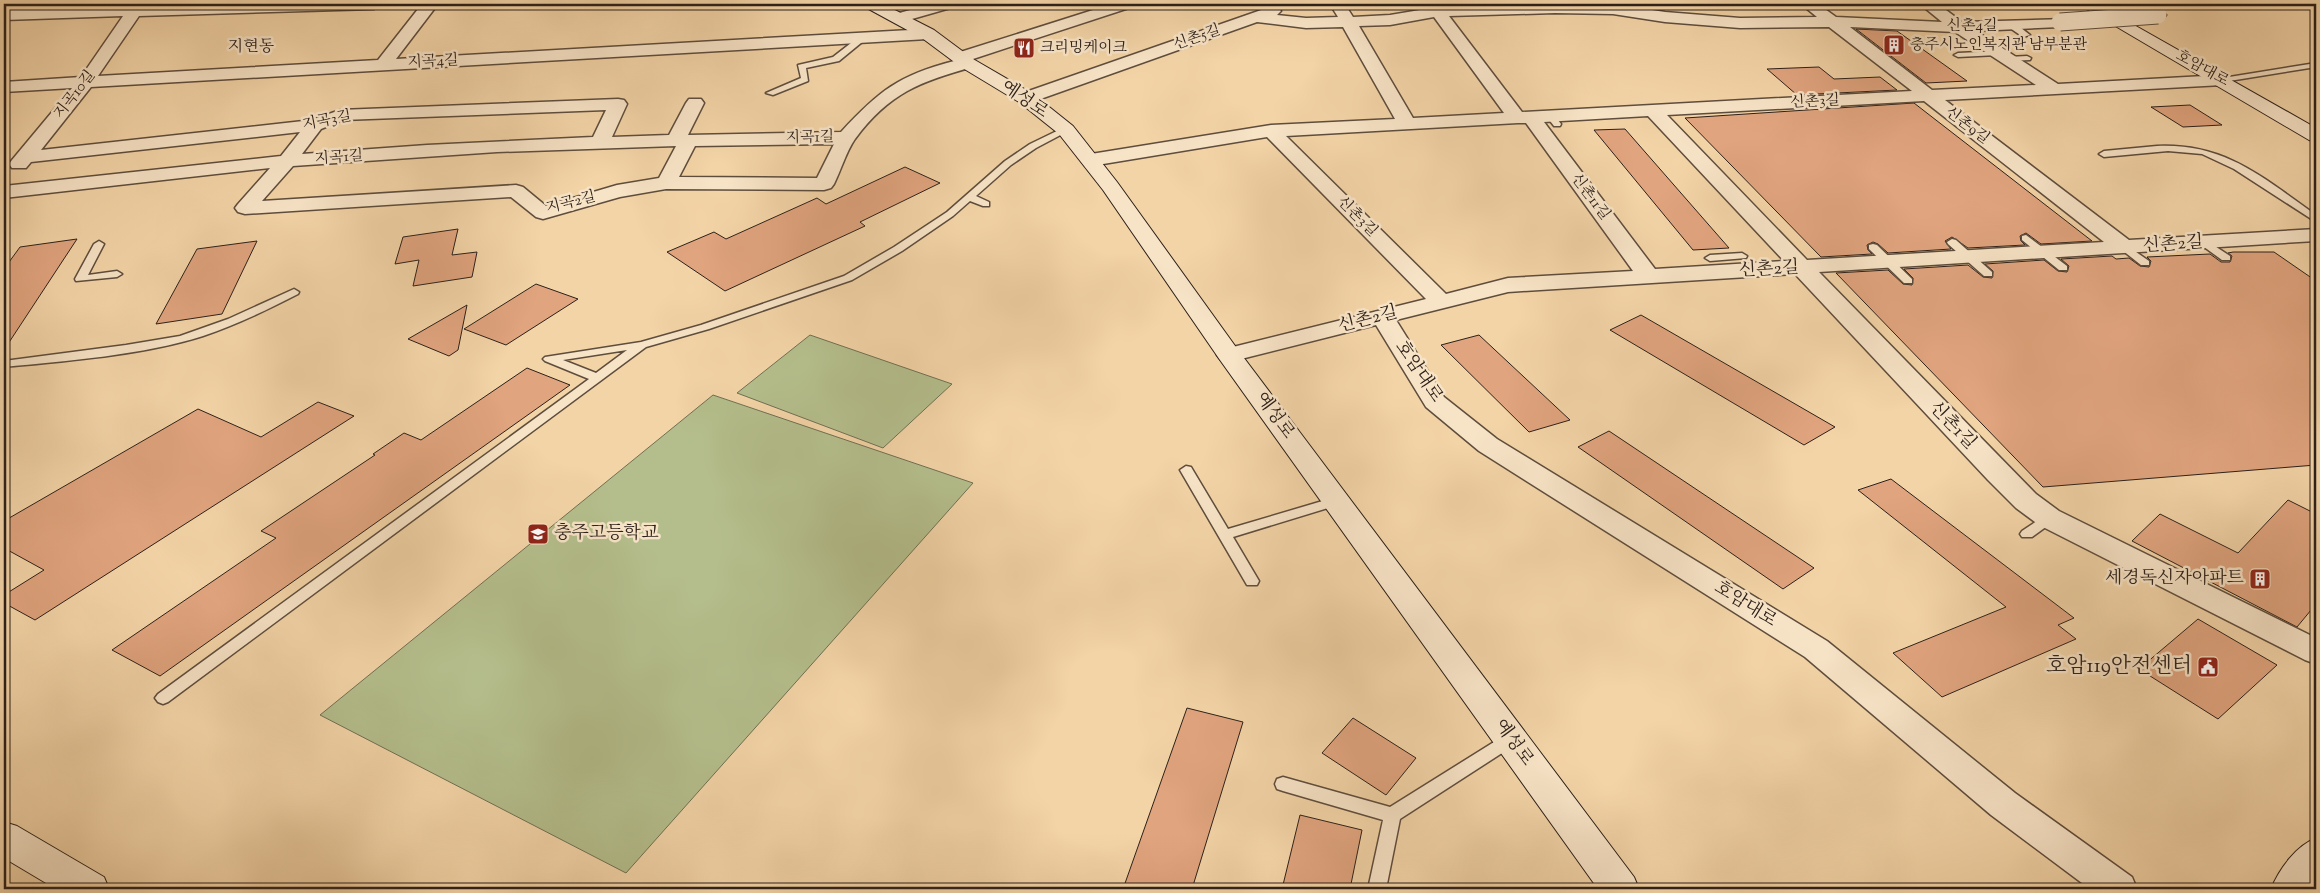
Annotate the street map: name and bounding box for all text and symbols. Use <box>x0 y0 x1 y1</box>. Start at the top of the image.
street label: 신촌4길 <box>1946 16 1998 37</box>
street label: 신촌5길 <box>1171 20 1223 56</box>
building icon: 충주시노인복지관 남부분관 <box>1882 33 1906 57</box>
place label: 충주시노인복지관 남부분관 <box>1910 35 2088 56</box>
district label: 지현동 <box>228 36 275 59</box>
restaurant icon: 크리밍케이크 <box>1012 36 1036 60</box>
place label: 크리밍케이크 <box>1040 38 1127 59</box>
street label: 호암대로 <box>2172 46 2233 92</box>
street label: 지곡4길 <box>407 50 459 74</box>
street label: 지곡10길 <box>49 66 101 124</box>
street label: 예성로 <box>995 75 1053 125</box>
street label: 신촌3길 <box>1790 90 1840 114</box>
street label: 신촌9길 <box>1940 102 1994 150</box>
street label: 지곡3길 <box>301 106 353 136</box>
street label: 지곡1길 <box>786 127 834 149</box>
street label: 지곡1길 <box>314 146 364 170</box>
street label: 신촌11길 <box>1565 169 1615 225</box>
street label: 지곡2길 <box>544 187 598 219</box>
street label: 신촌3길 <box>1332 192 1382 242</box>
street label: 신촌2길 <box>2142 230 2204 260</box>
street label: 신촌2길 <box>1738 255 1800 285</box>
street label: 신촌2길 <box>1335 300 1401 340</box>
street label: 호암대로 <box>1388 336 1448 408</box>
street label: 예성로 <box>1248 387 1300 445</box>
street label: 신촌1길 <box>1922 396 1982 456</box>
place label: 충주고등학교 <box>554 521 659 547</box>
school or university icon: 충주고등학교 <box>526 522 550 546</box>
place label: 세경독신자아파트 <box>2105 566 2245 592</box>
building icon: 세경독신자아파트 <box>2248 567 2272 591</box>
street label: 호암대로 <box>1709 576 1781 634</box>
place label: 호암119안전센터 <box>2046 652 2192 682</box>
public building icon: 호암119안전센터 <box>2196 655 2220 679</box>
street label: 예성로 <box>1487 714 1539 772</box>

